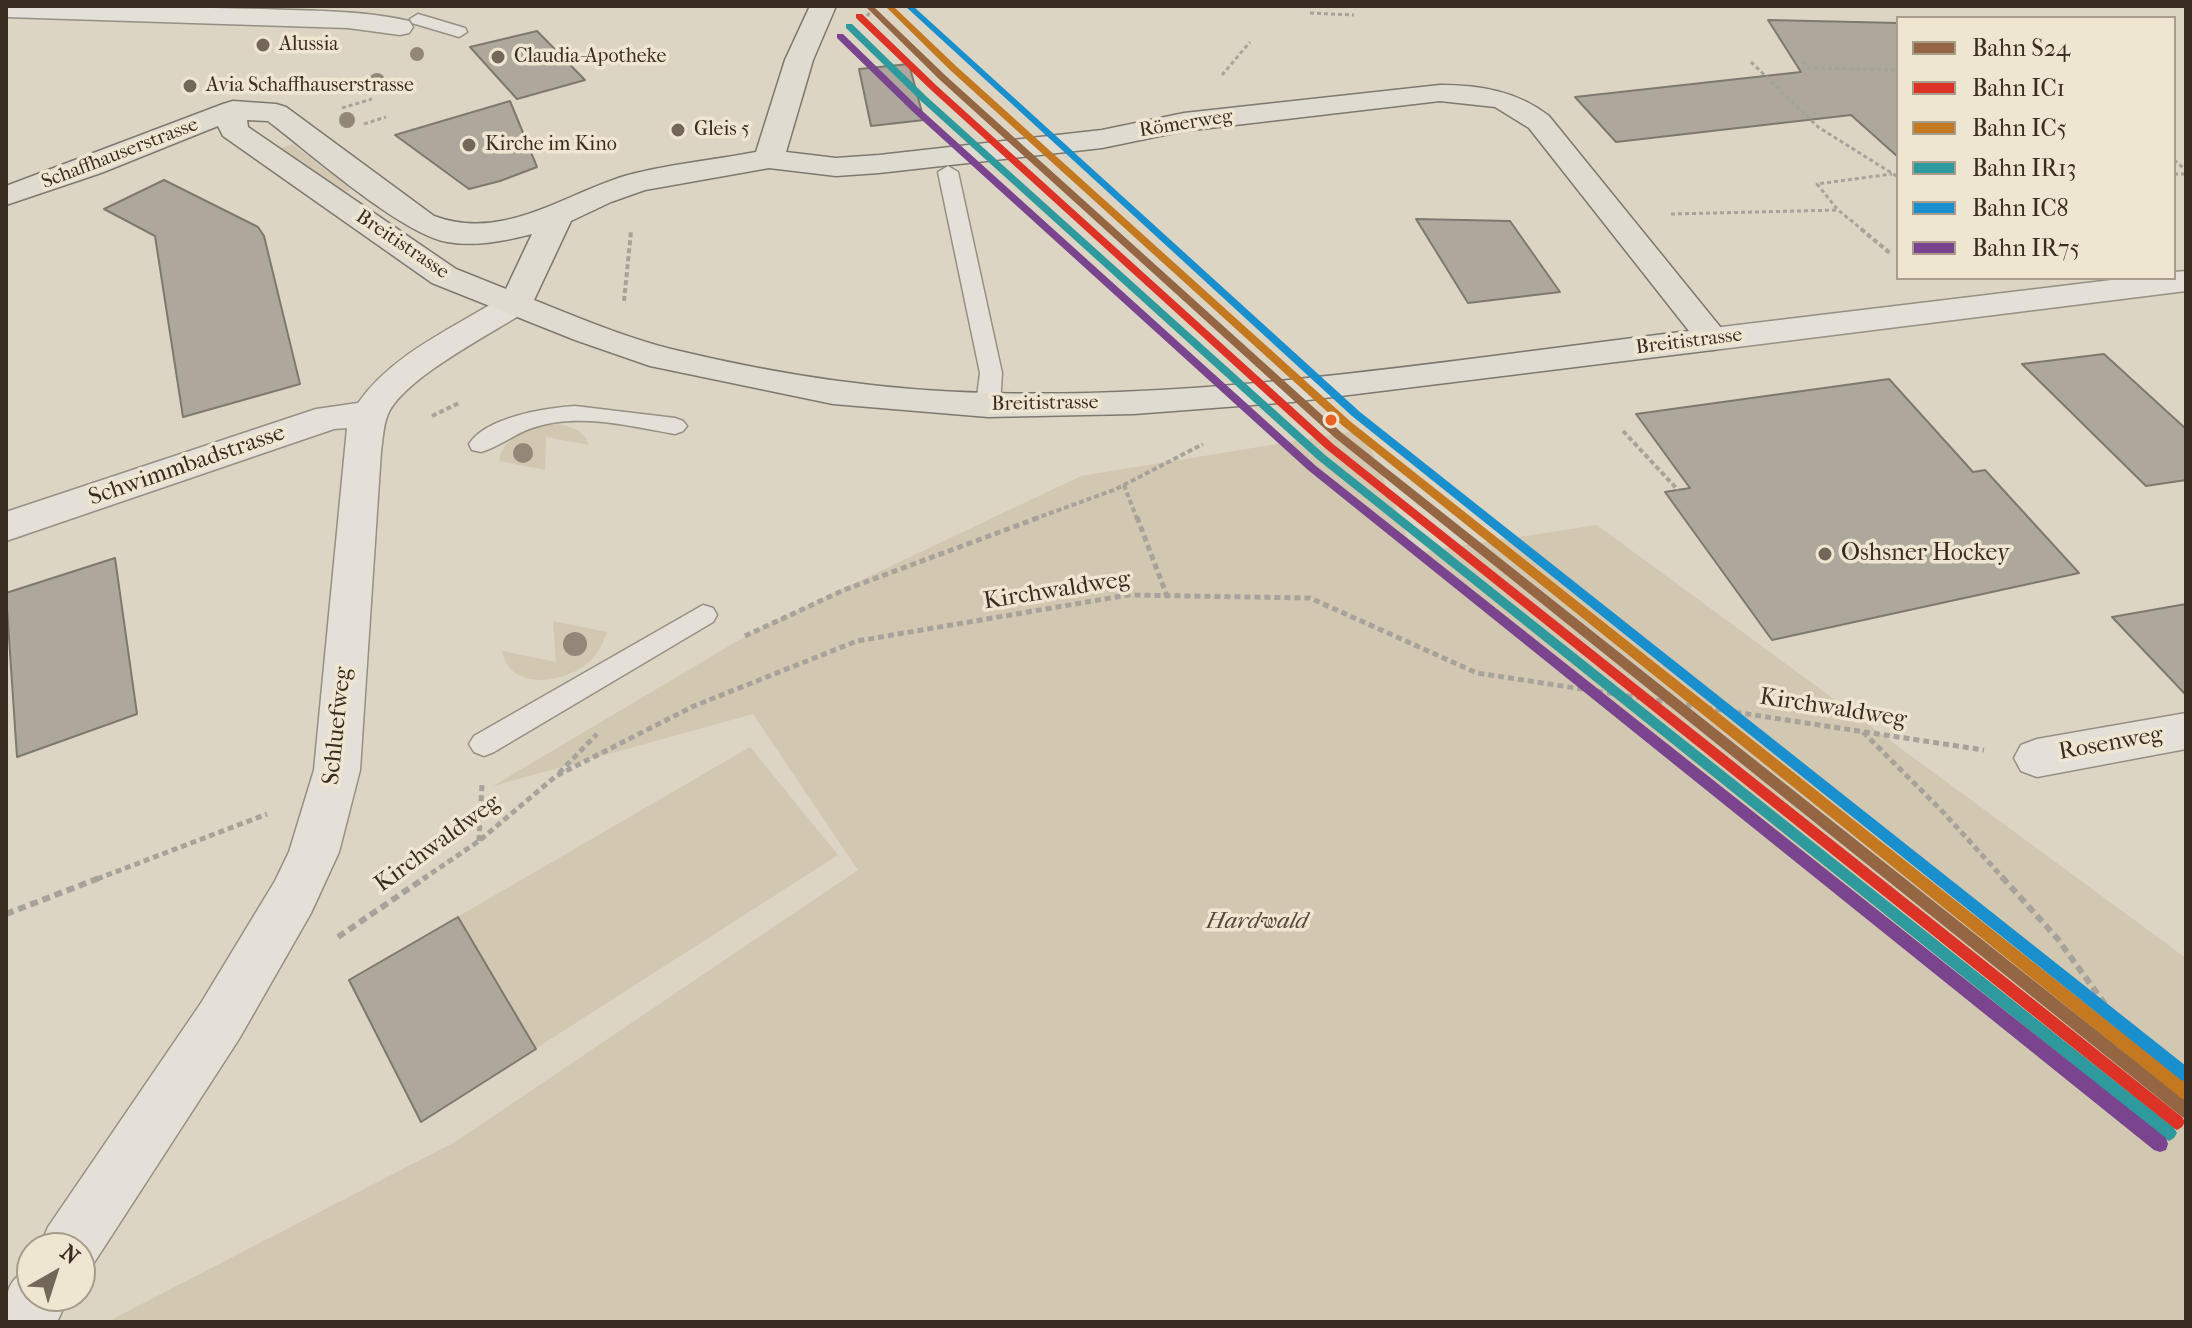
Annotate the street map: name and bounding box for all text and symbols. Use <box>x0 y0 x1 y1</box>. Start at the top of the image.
legend <box>1896 16 2176 280</box>
place label: Alussia <box>279 33 339 57</box>
text: Bahn S24 <box>1972 34 2070 62</box>
marker: Alussia <box>254 36 272 54</box>
place label: Claudia-Apotheke <box>514 45 667 69</box>
marker: Claudia-Apotheke <box>489 48 507 66</box>
place label: Avia Schaffhauserstrasse <box>206 74 414 98</box>
text: Bahn IC1 <box>1972 74 2065 102</box>
marker: Avia Schaffhauserstrasse <box>181 77 199 95</box>
street label: Römerweg <box>1137 105 1235 143</box>
street label: Schaffhauserstrasse <box>38 113 202 195</box>
text: Bahn IC5 <box>1972 114 2067 142</box>
place label: Gleis 5 <box>694 118 750 142</box>
marker: Gleis 5 <box>669 121 687 139</box>
place label: Kirche im Kino <box>485 133 617 157</box>
marker: Kirche im Kino <box>460 136 478 154</box>
text: Bahn IR13 <box>1972 154 2076 182</box>
text: Bahn IC8 <box>1972 194 2069 222</box>
street label: Breitistrasse <box>351 205 453 285</box>
text: Bahn IR75 <box>1972 234 2080 262</box>
street label: Breitistrasse <box>1634 324 1744 360</box>
street label: Breitistrasse <box>991 391 1099 417</box>
unlabelled marker <box>1323 412 1339 428</box>
street label: Schwimmbadstrasse <box>85 419 289 513</box>
place label: Oshsner Hockey <box>1841 540 2010 568</box>
marker: Oshsner Hockey <box>1816 545 1834 563</box>
street label: Kirchwaldweg <box>982 565 1132 617</box>
street label: Schluefweg <box>317 666 359 786</box>
street label: Kirchwaldweg <box>1758 683 1908 735</box>
street label: Rosenweg <box>2057 721 2165 767</box>
street label: Kirchwaldweg <box>370 789 506 899</box>
park label: Hardwald <box>1206 908 1308 936</box>
north arrow <box>16 1232 96 1312</box>
text: N <box>55 1240 85 1270</box>

